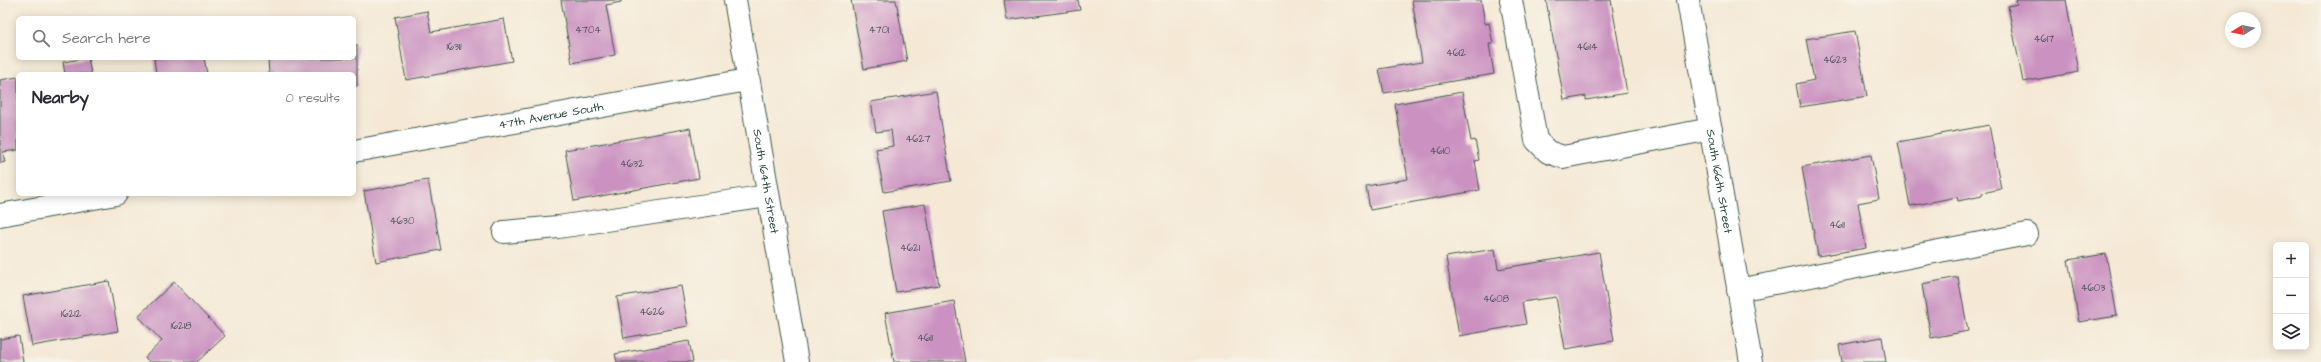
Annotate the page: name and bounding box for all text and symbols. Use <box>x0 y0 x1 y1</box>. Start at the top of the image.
north arrow <box>2225 12 2261 48</box>
search box <box>16 16 356 60</box>
house number: 4704 <box>575 23 601 37</box>
house number: 4701 <box>869 23 890 37</box>
icon: search <box>30 27 52 49</box>
text: Search here <box>62 28 151 49</box>
house number: 4617 <box>2034 32 2054 46</box>
house number: 16311 <box>446 40 462 54</box>
house number: 4614 <box>1576 40 1598 54</box>
house number: 4612 <box>1446 46 1466 60</box>
house number: 4623 <box>1823 53 1847 67</box>
text: Nearby <box>32 86 89 110</box>
text: 0 results <box>285 89 340 107</box>
street label: 47th Avenue South <box>497 98 605 133</box>
street label: South 164th Street <box>749 128 783 235</box>
street label: South 166th Street <box>1702 128 1737 235</box>
house number: 4627 <box>906 132 930 146</box>
house number: 4610 <box>1430 144 1450 158</box>
house number: 4632 <box>620 157 644 171</box>
house number: 4630 <box>390 214 414 228</box>
house number: 4611 <box>1829 218 1846 232</box>
house number: 4621 <box>900 241 921 255</box>
map controls <box>2273 242 2309 350</box>
button: + <box>2273 242 2309 278</box>
button: − <box>2273 278 2309 314</box>
house number: 4603 <box>2081 281 2105 295</box>
house number: 4608 <box>1483 292 1509 306</box>
house number: 4626 <box>639 305 665 319</box>
house number: 16212 <box>61 307 81 321</box>
button: layers <box>2273 314 2309 350</box>
house number: 16218 <box>170 319 192 333</box>
house number: 4611 <box>917 331 934 345</box>

